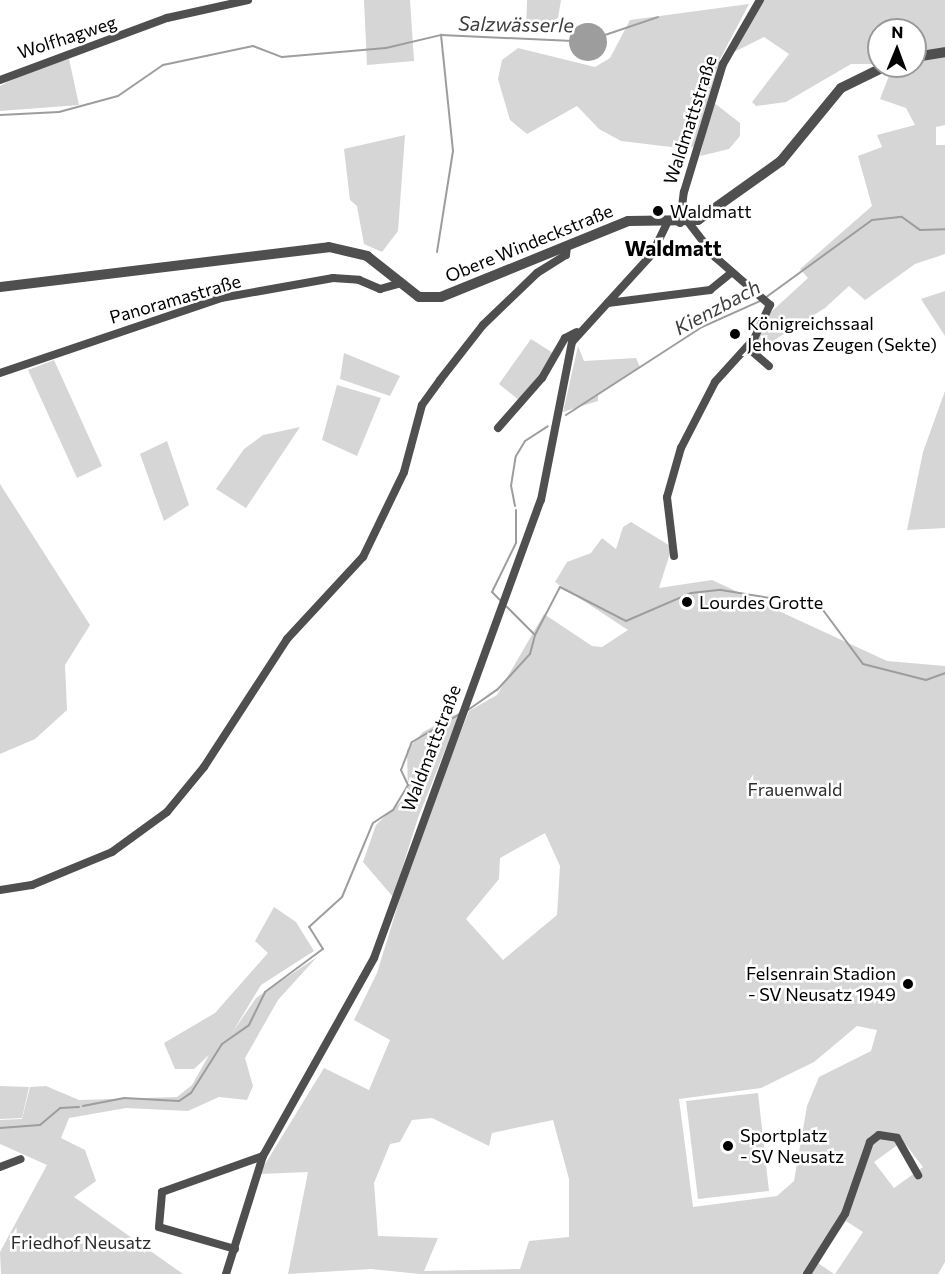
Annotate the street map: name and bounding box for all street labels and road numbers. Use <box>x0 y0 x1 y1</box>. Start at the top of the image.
street label: Wolfhagweg <box>15 11 119 63</box>
street label: Waldmattstraße <box>659 53 721 187</box>
street label: Obere Windeckstraße <box>442 199 616 287</box>
street label: Panoramastraße <box>107 270 243 328</box>
street label: Waldmattstraße <box>397 682 465 814</box>

